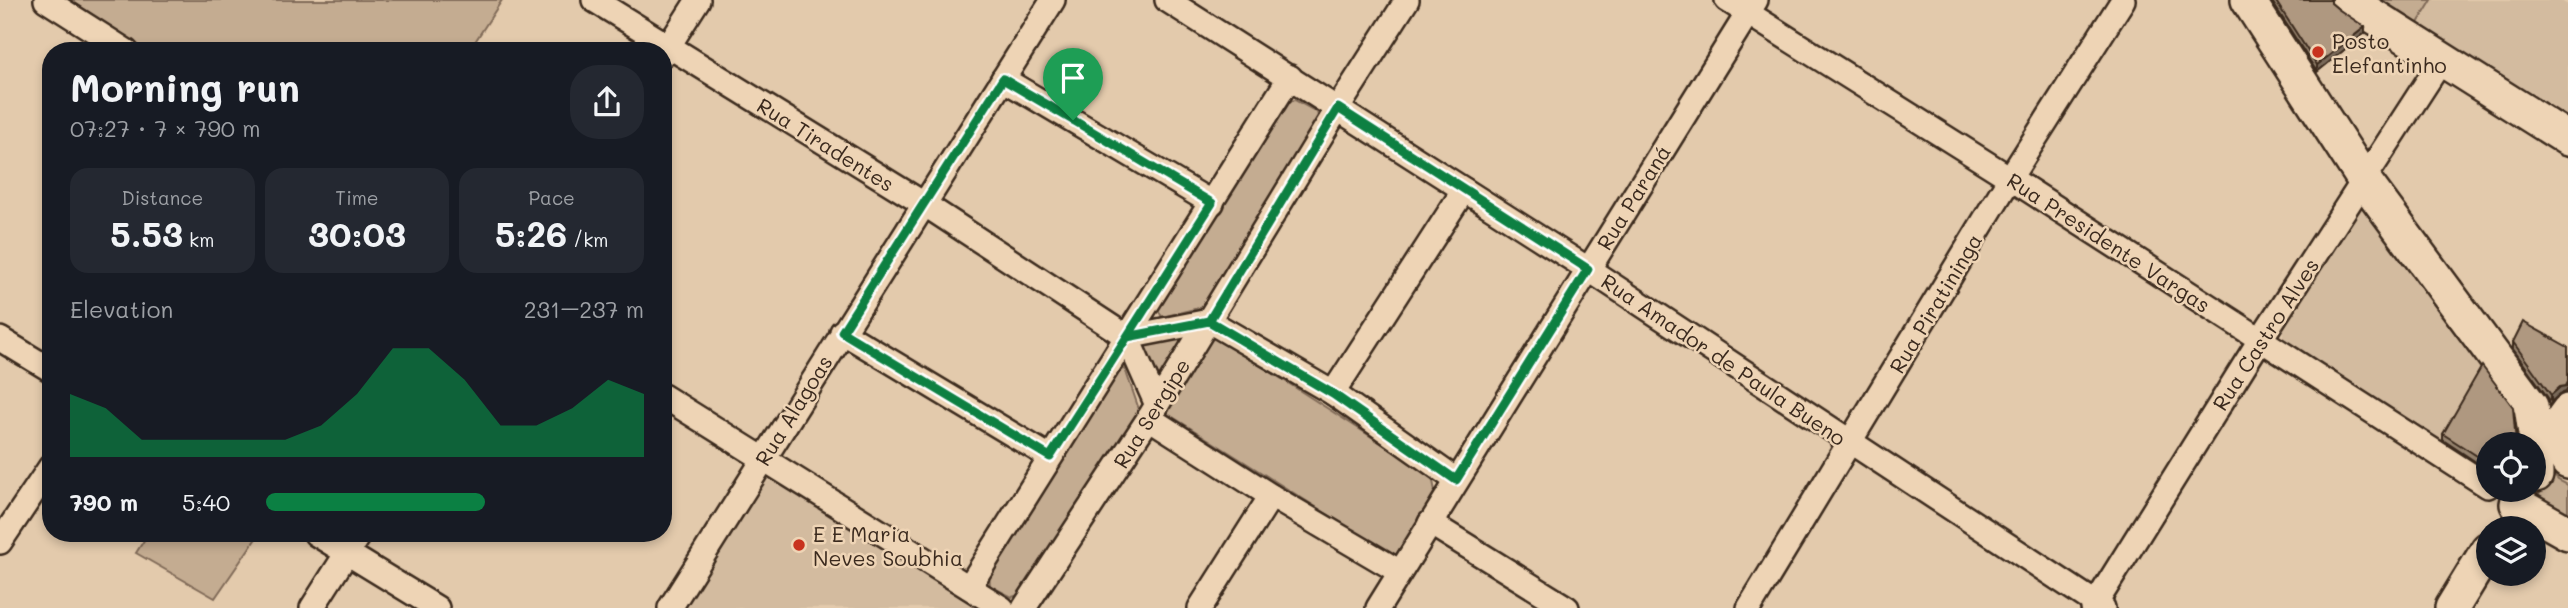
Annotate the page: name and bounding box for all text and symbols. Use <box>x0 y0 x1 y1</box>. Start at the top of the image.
place label: Posto Elefantinho <box>2332 27 2447 78</box>
marker: Posto Elefantinho <box>2310 44 2326 60</box>
pin <box>1043 48 1103 120</box>
icon: arrive <box>1054 59 1092 97</box>
text: Morning run <box>70 62 300 112</box>
button: share <box>570 65 644 139</box>
street label: Rua Tiradentes <box>752 91 900 197</box>
text: 07:27 · 7 × 790 m <box>70 113 261 143</box>
street label: Rua Paraná <box>1590 139 1676 255</box>
street label: Rua Presidente Vargas <box>2002 166 2216 318</box>
text: Distance <box>121 185 203 210</box>
text: Time <box>335 185 379 210</box>
text: Pace <box>528 185 575 210</box>
text: 5.53 <box>110 210 183 256</box>
text: 30:03 <box>308 210 406 256</box>
text: 5:26 <box>495 210 567 256</box>
text: km <box>183 227 214 252</box>
text: /km <box>567 227 608 252</box>
street label: Rua Piratininga <box>1883 228 1987 378</box>
street label: Rua Castro Alves <box>2206 253 2324 415</box>
street label: Rua Amador de Paula Bueno <box>1597 267 1851 451</box>
text: Elevation <box>70 294 173 324</box>
text: 231–237 m <box>524 294 644 324</box>
street label: Rua Alagoas <box>748 350 838 470</box>
street label: Rua Sergipe <box>1107 353 1195 473</box>
map controls <box>2476 432 2546 586</box>
button: locate <box>2476 432 2546 502</box>
text: 790 m <box>70 487 138 517</box>
text: 5:40 <box>182 487 230 517</box>
button: layers <box>2476 516 2546 586</box>
place label: E E Maria Neves Soubhia <box>813 520 963 571</box>
marker: E E Maria Neves Soubhia <box>791 537 807 553</box>

